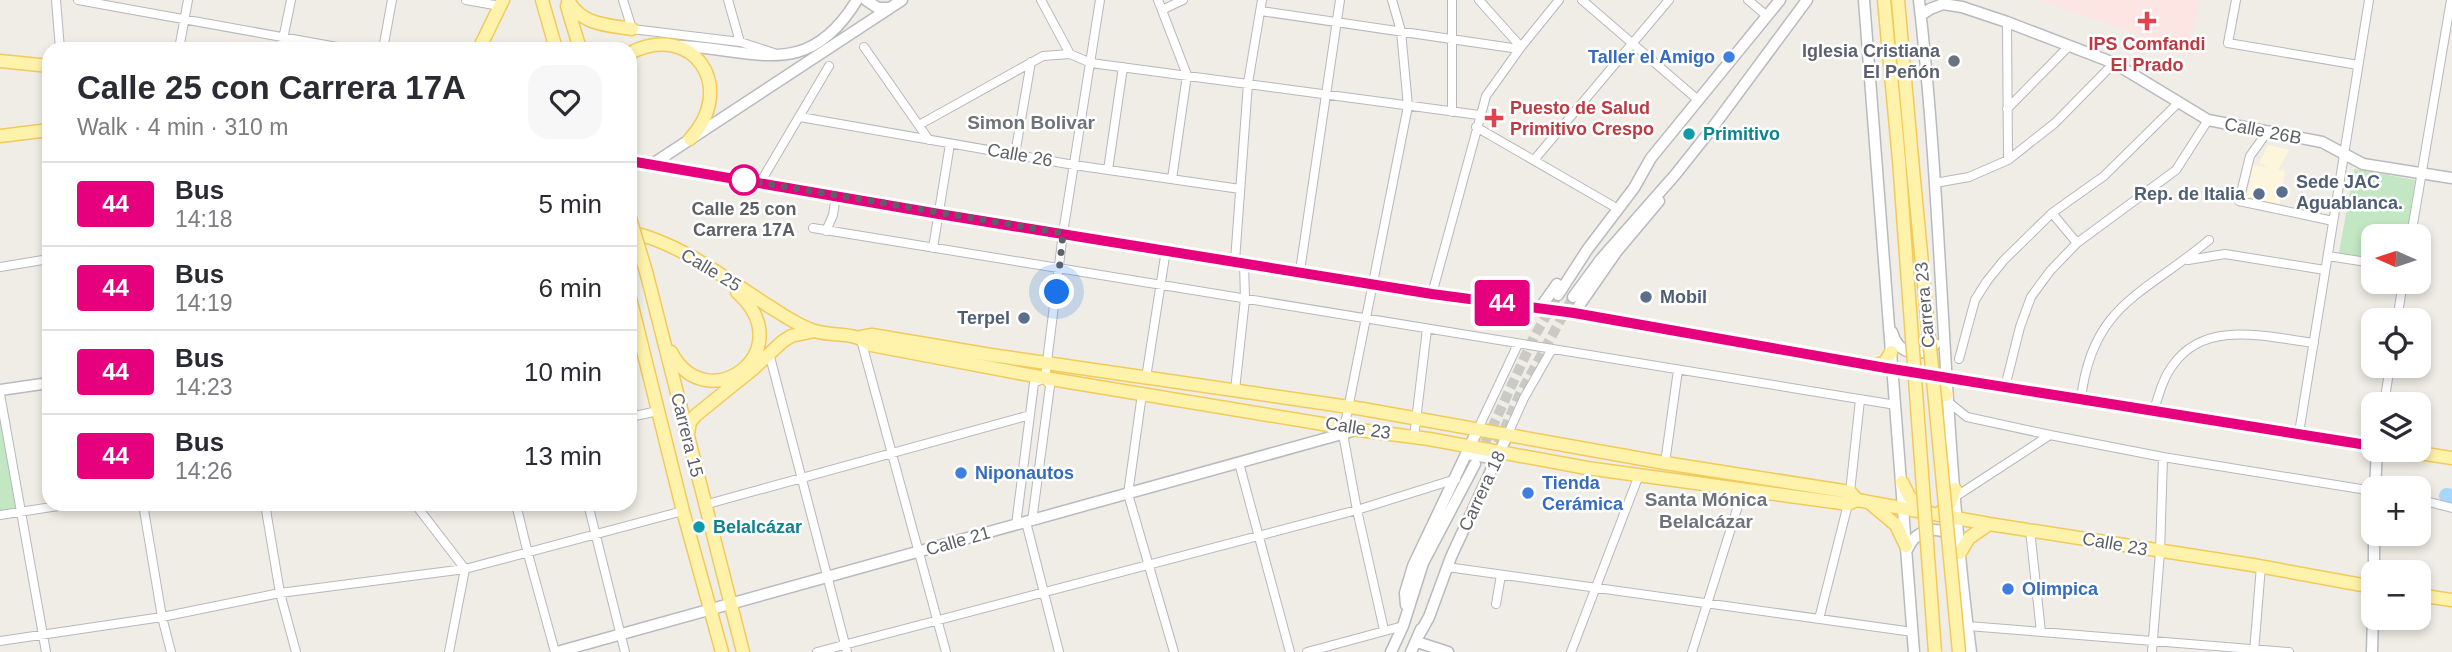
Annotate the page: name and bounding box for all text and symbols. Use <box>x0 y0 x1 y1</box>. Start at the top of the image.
marker: IPS Comfandi El Prado <box>2137 11 2157 31</box>
place label: IPS Comfandi El Prado <box>2088 34 2206 75</box>
place label: Iglesia Cristiana El Peñón <box>1802 41 1941 82</box>
place label: Taller el Amigo <box>1588 47 1715 67</box>
marker: Taller el Amigo <box>1721 49 1737 65</box>
marker: Iglesia Cristiana El Peñón <box>1946 53 1962 69</box>
button: heart <box>528 65 602 139</box>
text: Calle 25 con Carrera 17A <box>77 69 466 106</box>
place label: Puesto de Salud Primitivo Crespo <box>1510 98 1654 139</box>
marker: Puesto de Salud Primitivo Crespo <box>1484 108 1504 128</box>
district label: Simon Bolivar <box>967 112 1095 133</box>
text: Walk · 4 min · 310 m <box>77 114 288 140</box>
street label: Calle 26B <box>2223 114 2303 148</box>
place label: Primitivo <box>1703 124 1780 144</box>
marker: Primitivo <box>1681 126 1697 142</box>
street label: Calle 26 <box>986 139 1054 171</box>
marker: Calle 25 con Carrera 17A <box>729 165 759 195</box>
place label: Sede JAC Aguablanca. <box>2296 172 2403 213</box>
text: Bus <box>175 175 224 205</box>
place label: Rep. de Italia <box>2134 184 2246 204</box>
marker: Sede JAC Aguablanca. <box>2274 184 2290 200</box>
marker: Rep. de Italia <box>2251 186 2267 202</box>
text: 5 min <box>538 189 602 219</box>
text: 44 <box>102 190 129 217</box>
place label: Calle 25 con Carrera 17A <box>691 199 797 240</box>
text: 14:18 <box>175 206 233 232</box>
north arrow <box>2361 224 2431 294</box>
map controls <box>2361 224 2431 630</box>
street label: Calle 25 <box>678 244 744 296</box>
text: Bus <box>175 259 224 289</box>
street label: Carrera 23 <box>1911 261 1939 349</box>
text: 6 min <box>538 273 602 303</box>
text: 44 <box>102 274 129 301</box>
your location <box>1039 274 1074 309</box>
line badge: 44 <box>1470 280 1534 326</box>
place label: Mobil <box>1660 287 1707 307</box>
text: 44 <box>1489 289 1515 316</box>
marker: Mobil <box>1638 289 1654 305</box>
text: 14:19 <box>175 290 233 316</box>
place label: Terpel <box>957 308 1010 328</box>
button: locate <box>2361 308 2431 378</box>
marker: Terpel <box>1016 310 1032 326</box>
text: Bus <box>175 343 224 373</box>
text: 10 min <box>524 357 602 387</box>
text: 44 <box>102 358 129 385</box>
text: 14:23 <box>175 374 233 400</box>
street label: Carrera 15 <box>667 391 707 479</box>
button: layers <box>2361 392 2431 462</box>
street label: Calle 23 <box>1324 413 1392 443</box>
text: Bus <box>175 427 224 457</box>
text: 13 min <box>524 441 602 471</box>
text: 44 <box>102 442 129 469</box>
street label: Carrera 18 <box>1455 448 1509 534</box>
text: 14:26 <box>175 458 233 484</box>
place label: Niponautos <box>975 463 1074 483</box>
marker: Niponautos <box>953 465 969 481</box>
place label: Tienda Cerámica <box>1542 473 1624 514</box>
button: + <box>2361 476 2431 546</box>
marker: Tienda Cerámica <box>1520 485 1536 501</box>
district label: Santa Mónica Belalcázar <box>1645 489 1768 532</box>
place label: Belalcázar <box>713 517 802 537</box>
marker: Belalcázar <box>691 519 707 535</box>
street label: Calle 21 <box>923 522 993 560</box>
street label: Calle 23 <box>2081 528 2149 560</box>
button: − <box>2361 560 2431 630</box>
place label: Olimpica <box>2022 579 2099 599</box>
marker: Olimpica <box>2000 581 2016 597</box>

